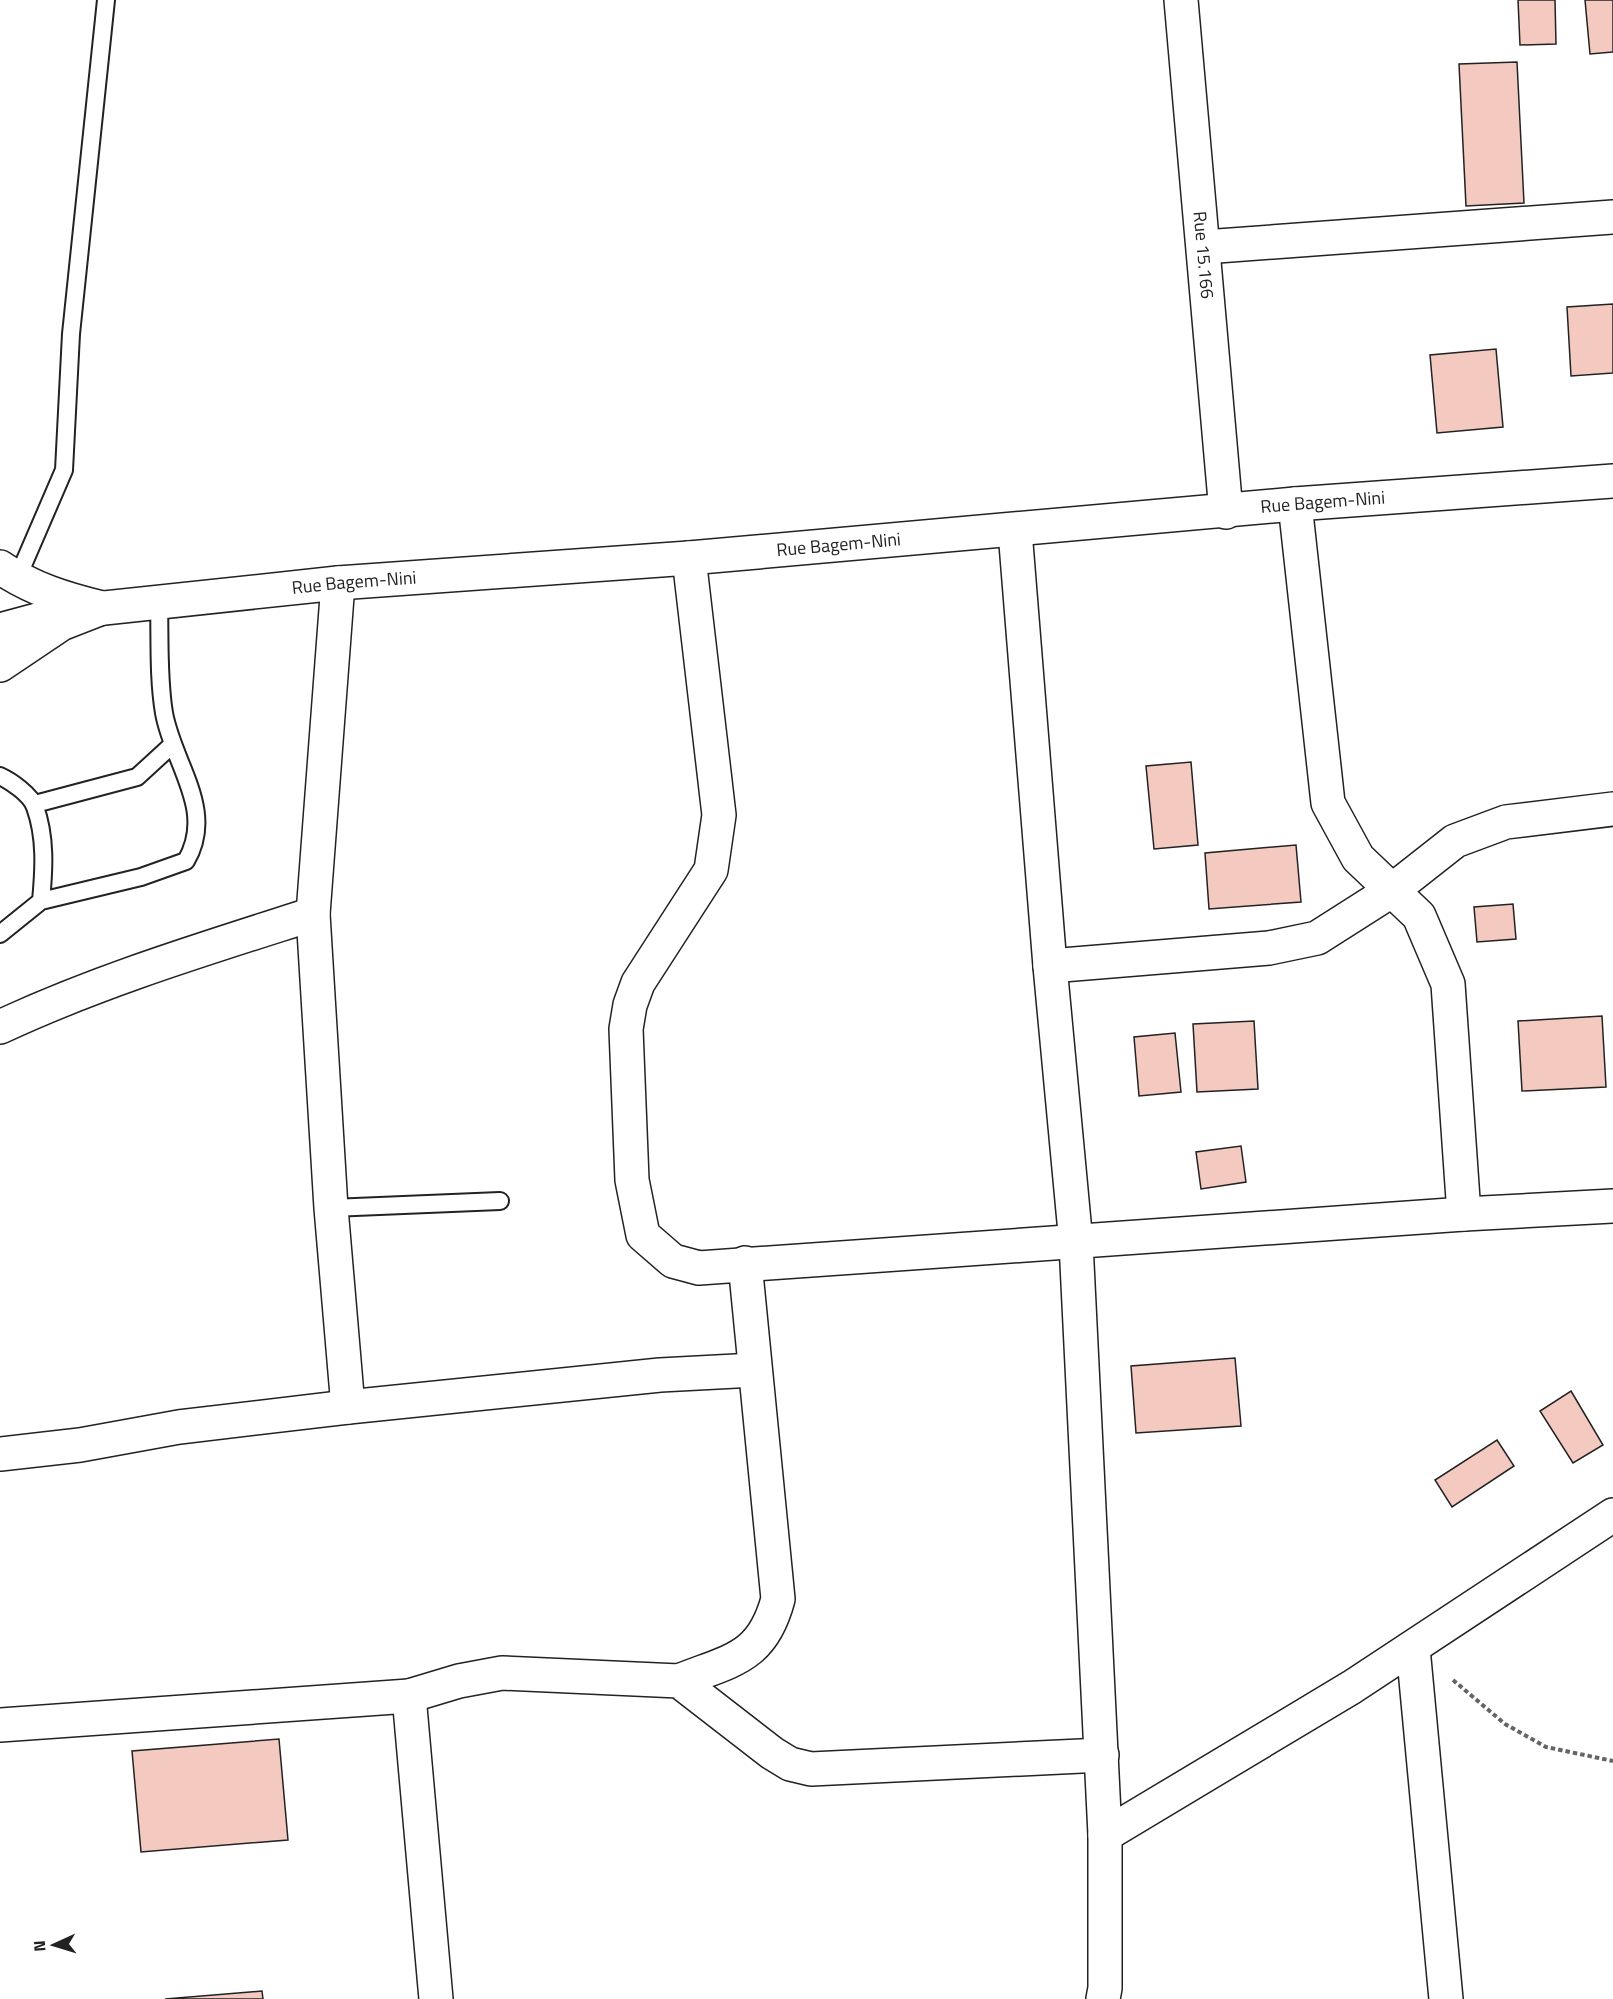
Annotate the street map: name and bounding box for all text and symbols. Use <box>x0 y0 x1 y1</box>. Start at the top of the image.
street label: Rue 15.166 <box>1187 210 1221 300</box>
street label: Rue Bagem-Nini <box>1259 484 1386 520</box>
street label: Rue Bagem-Nini <box>775 525 902 563</box>
street label: Rue Bagem-Nini <box>290 563 417 601</box>
north arrow <box>24 1915 84 1975</box>
text: N <box>27 1940 51 1952</box>

